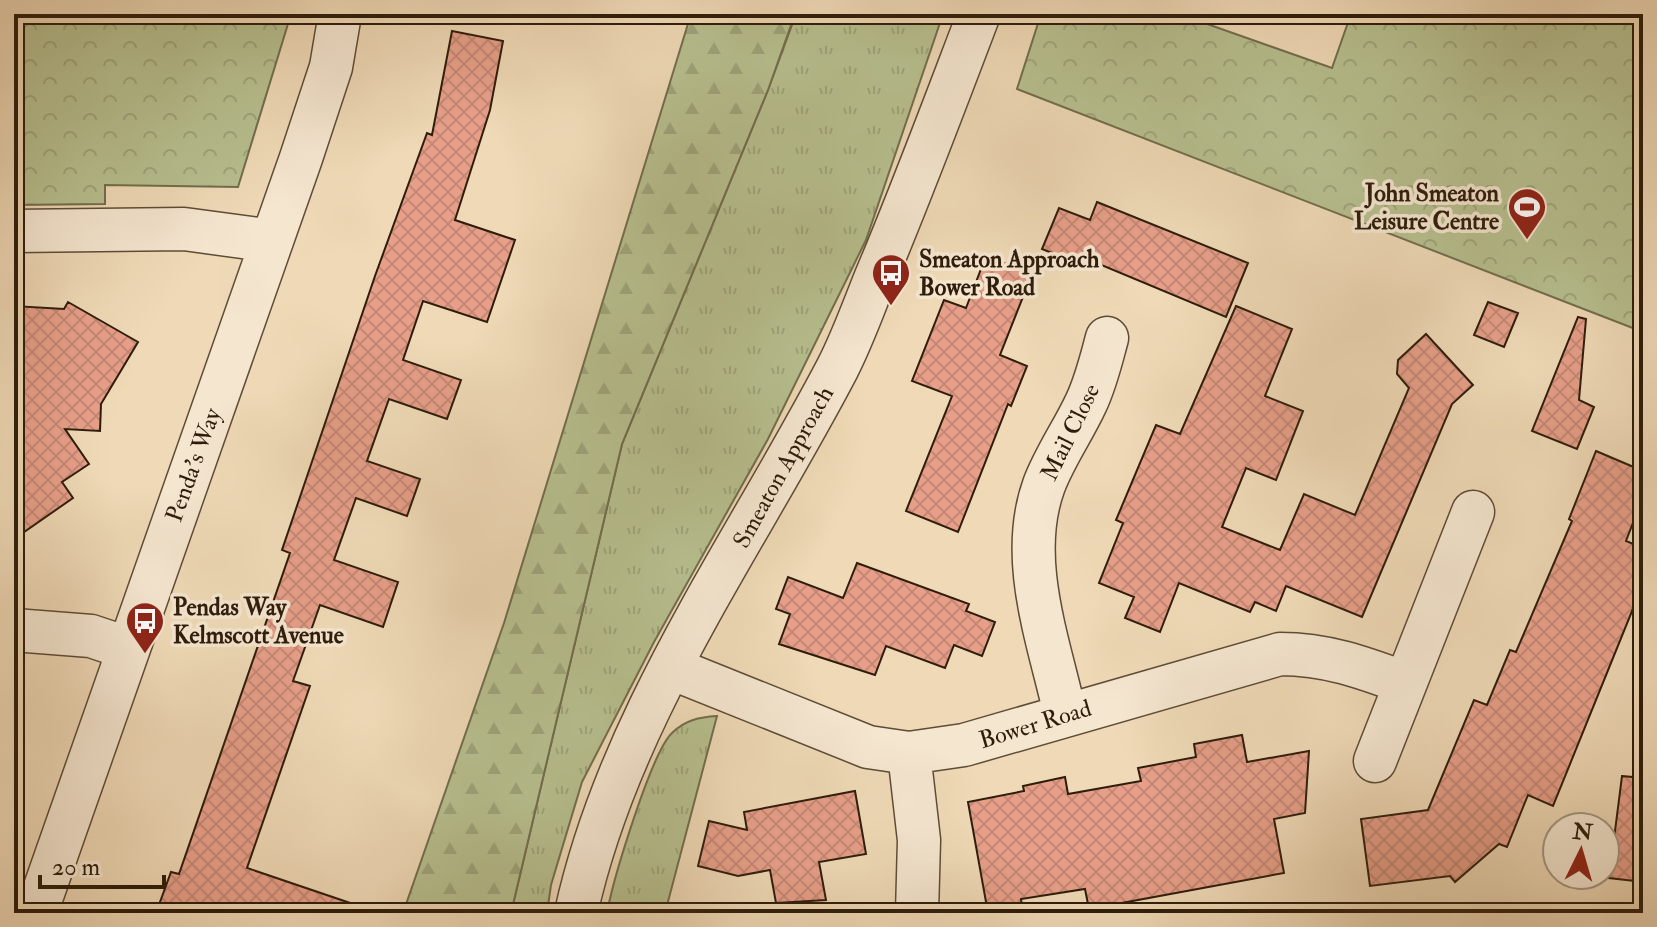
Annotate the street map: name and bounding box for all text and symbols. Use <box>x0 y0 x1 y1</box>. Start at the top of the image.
place label: John Smeaton Leisure Centre <box>1354 178 1500 237</box>
sports icon: John Smeaton Leisure Centre <box>1506 186 1548 241</box>
place label: Smeaton Approach Bower Road <box>919 244 1100 303</box>
bus stop icon: Smeaton Approach Bower Road <box>870 252 912 307</box>
street label: Mail Close <box>1034 379 1107 486</box>
street label: Smeaton Approach <box>726 380 841 554</box>
street label: Penda's Way <box>159 404 229 526</box>
place label: Pendas Way Kelmscott Avenue <box>173 592 344 651</box>
bus stop icon: Pendas Way Kelmscott Avenue <box>124 600 166 655</box>
street label: Bower Road <box>975 693 1095 756</box>
north arrow <box>1541 811 1621 891</box>
text: N <box>1571 817 1594 847</box>
scale bar <box>40 839 164 889</box>
text: 20 m <box>52 852 101 883</box>

